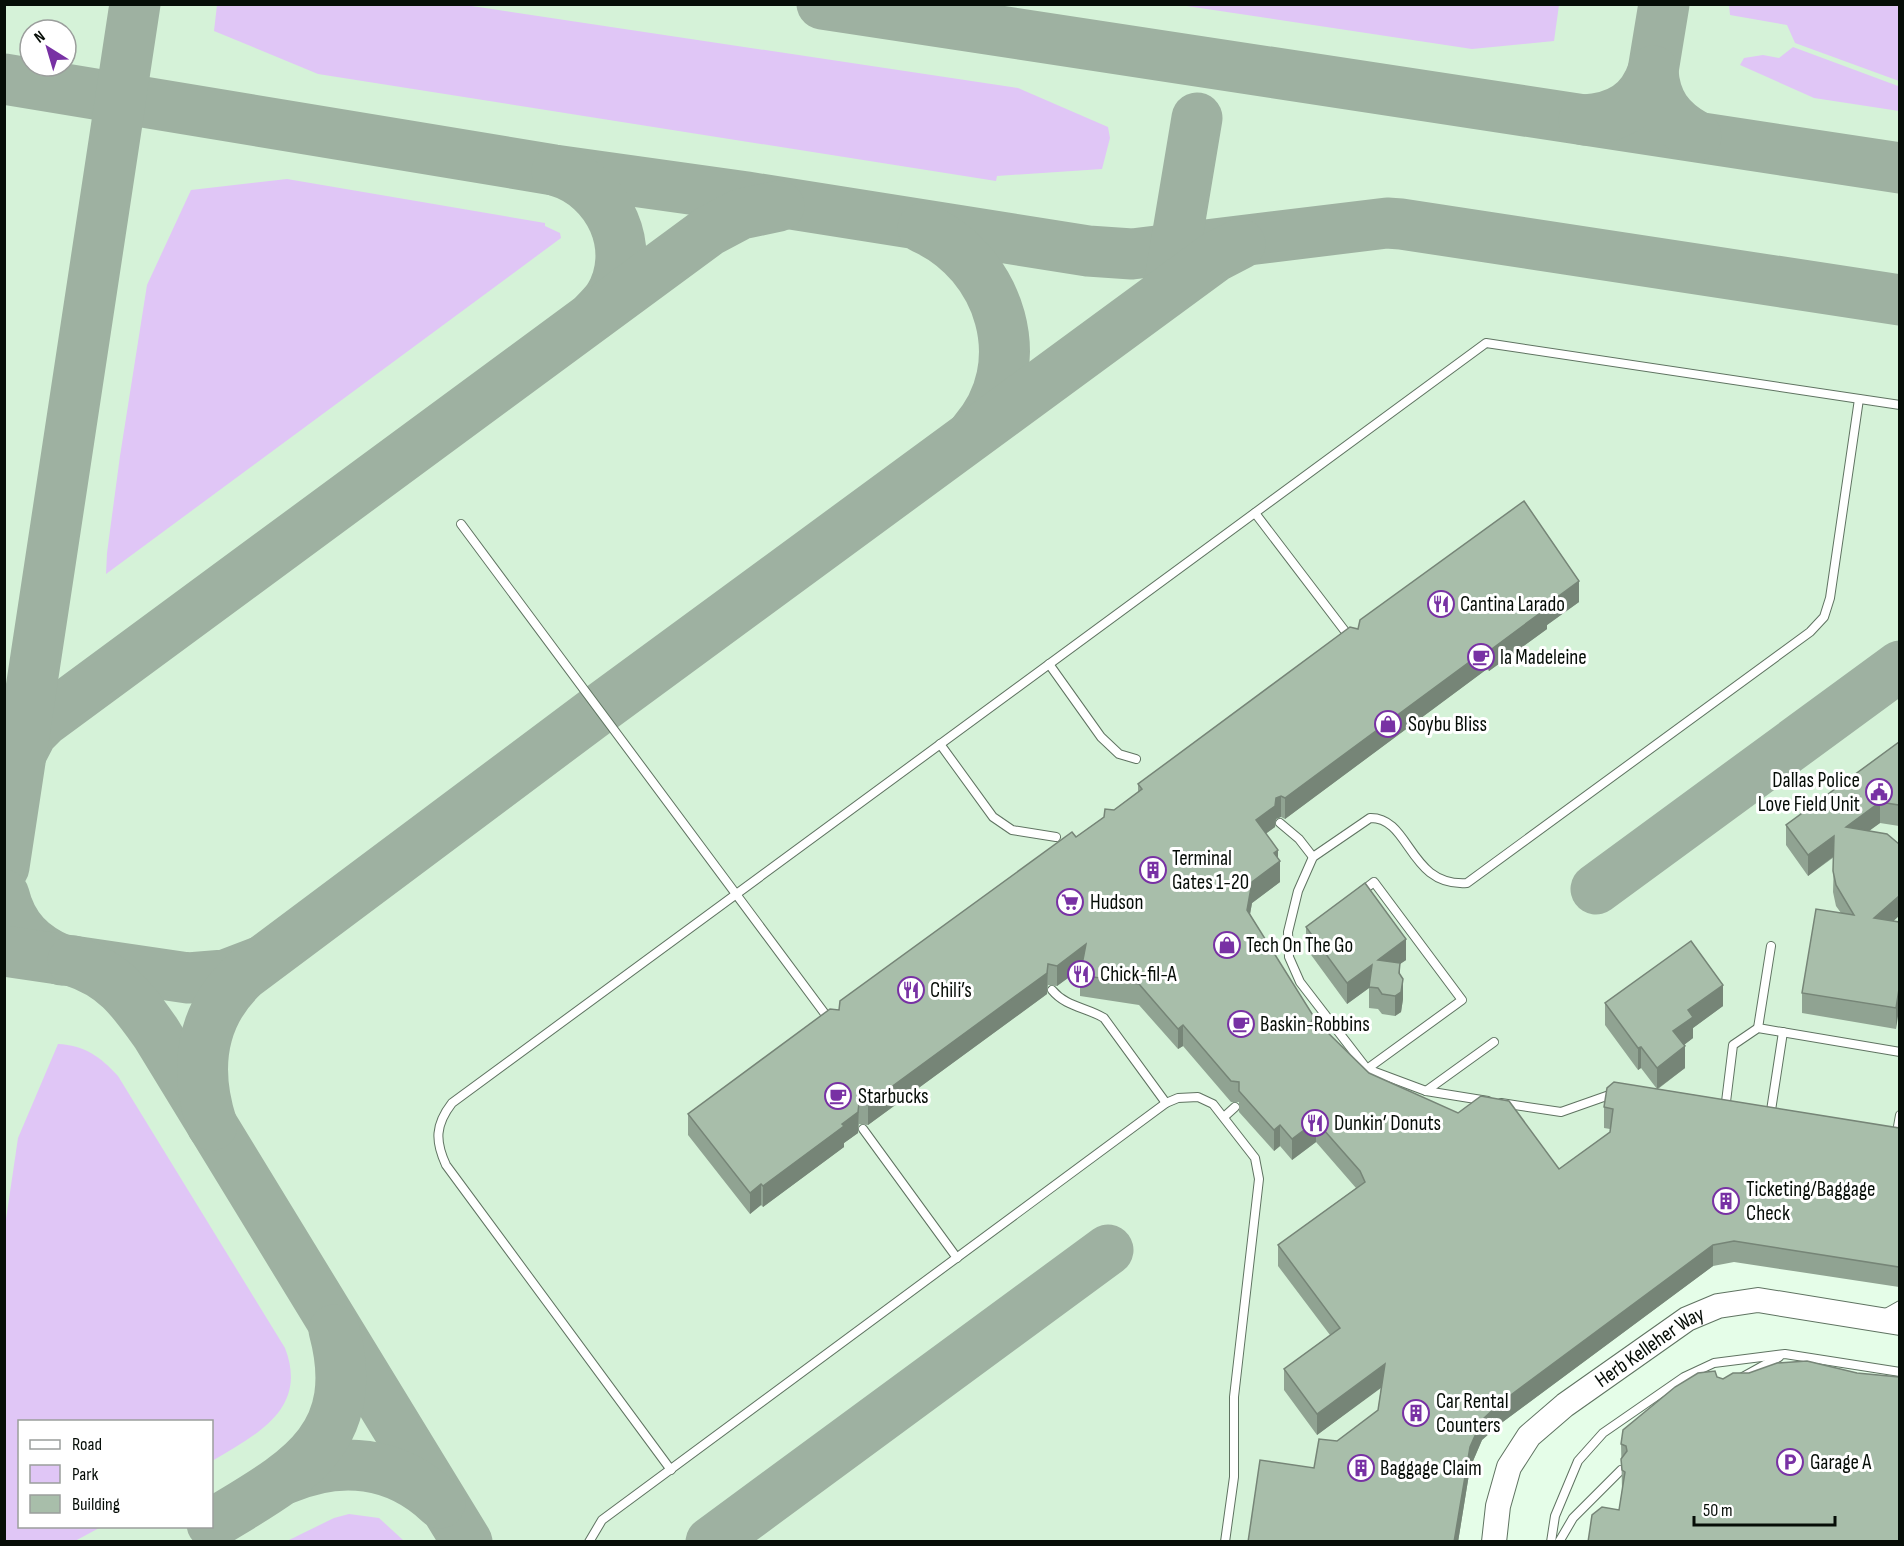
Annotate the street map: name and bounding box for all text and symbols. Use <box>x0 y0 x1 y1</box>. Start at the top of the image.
north arrow <box>18 18 78 78</box>
text: N <box>31 27 49 47</box>
restaurant icon: Cantina Larado <box>1426 589 1456 619</box>
place label: Cantina Larado <box>1460 592 1565 617</box>
cafe icon: la Madeleine <box>1466 642 1496 672</box>
place label: la Madeleine <box>1500 645 1587 670</box>
shop icon: Soybu Bliss <box>1373 709 1403 739</box>
place label: Soybu Bliss <box>1408 712 1487 737</box>
place label: Dallas Police Love Field Unit <box>1758 768 1860 817</box>
public building icon: Dallas Police Love Field Unit <box>1864 777 1894 807</box>
place label: Terminal Gates 1-20 <box>1172 846 1249 895</box>
building icon: Terminal Gates 1-20 <box>1138 855 1168 885</box>
supermarket icon: Hudson <box>1055 887 1085 917</box>
place label: Hudson <box>1090 890 1143 915</box>
shop icon: Tech On The Go <box>1212 930 1242 960</box>
place label: Tech On The Go <box>1246 933 1353 958</box>
restaurant icon: Chick-fil-A <box>1066 959 1096 989</box>
place label: Chick-fil-A <box>1100 962 1178 987</box>
restaurant icon: Chili’s <box>896 975 926 1005</box>
place label: Chili’s <box>930 978 972 1003</box>
cafe icon: Baskin-Robbins <box>1226 1009 1256 1039</box>
place label: Baskin-Robbins <box>1260 1012 1370 1037</box>
cafe icon: Starbucks <box>823 1081 853 1111</box>
place label: Starbucks <box>858 1084 929 1109</box>
restaurant icon: Dunkin’ Donuts <box>1300 1108 1330 1138</box>
place label: Dunkin’ Donuts <box>1334 1111 1441 1136</box>
place label: Ticketing/Baggage Check <box>1746 1177 1876 1226</box>
building icon: Ticketing/Baggage Check <box>1711 1186 1741 1216</box>
street label: Herb Kelleher Way <box>1590 1301 1708 1393</box>
place label: Car Rental Counters <box>1436 1389 1509 1438</box>
building icon: Car Rental Counters <box>1401 1398 1431 1428</box>
legend <box>18 1420 213 1528</box>
text: Road <box>72 1434 102 1455</box>
parking icon: Garage A <box>1775 1447 1805 1477</box>
place label: Garage A <box>1810 1450 1872 1475</box>
building icon: Baggage Claim <box>1346 1453 1376 1483</box>
place label: Baggage Claim <box>1380 1456 1482 1481</box>
text: Park <box>72 1464 98 1485</box>
scale bar <box>1694 1489 1835 1527</box>
text: Building <box>72 1494 120 1515</box>
text: 50 m <box>1703 1500 1733 1521</box>

